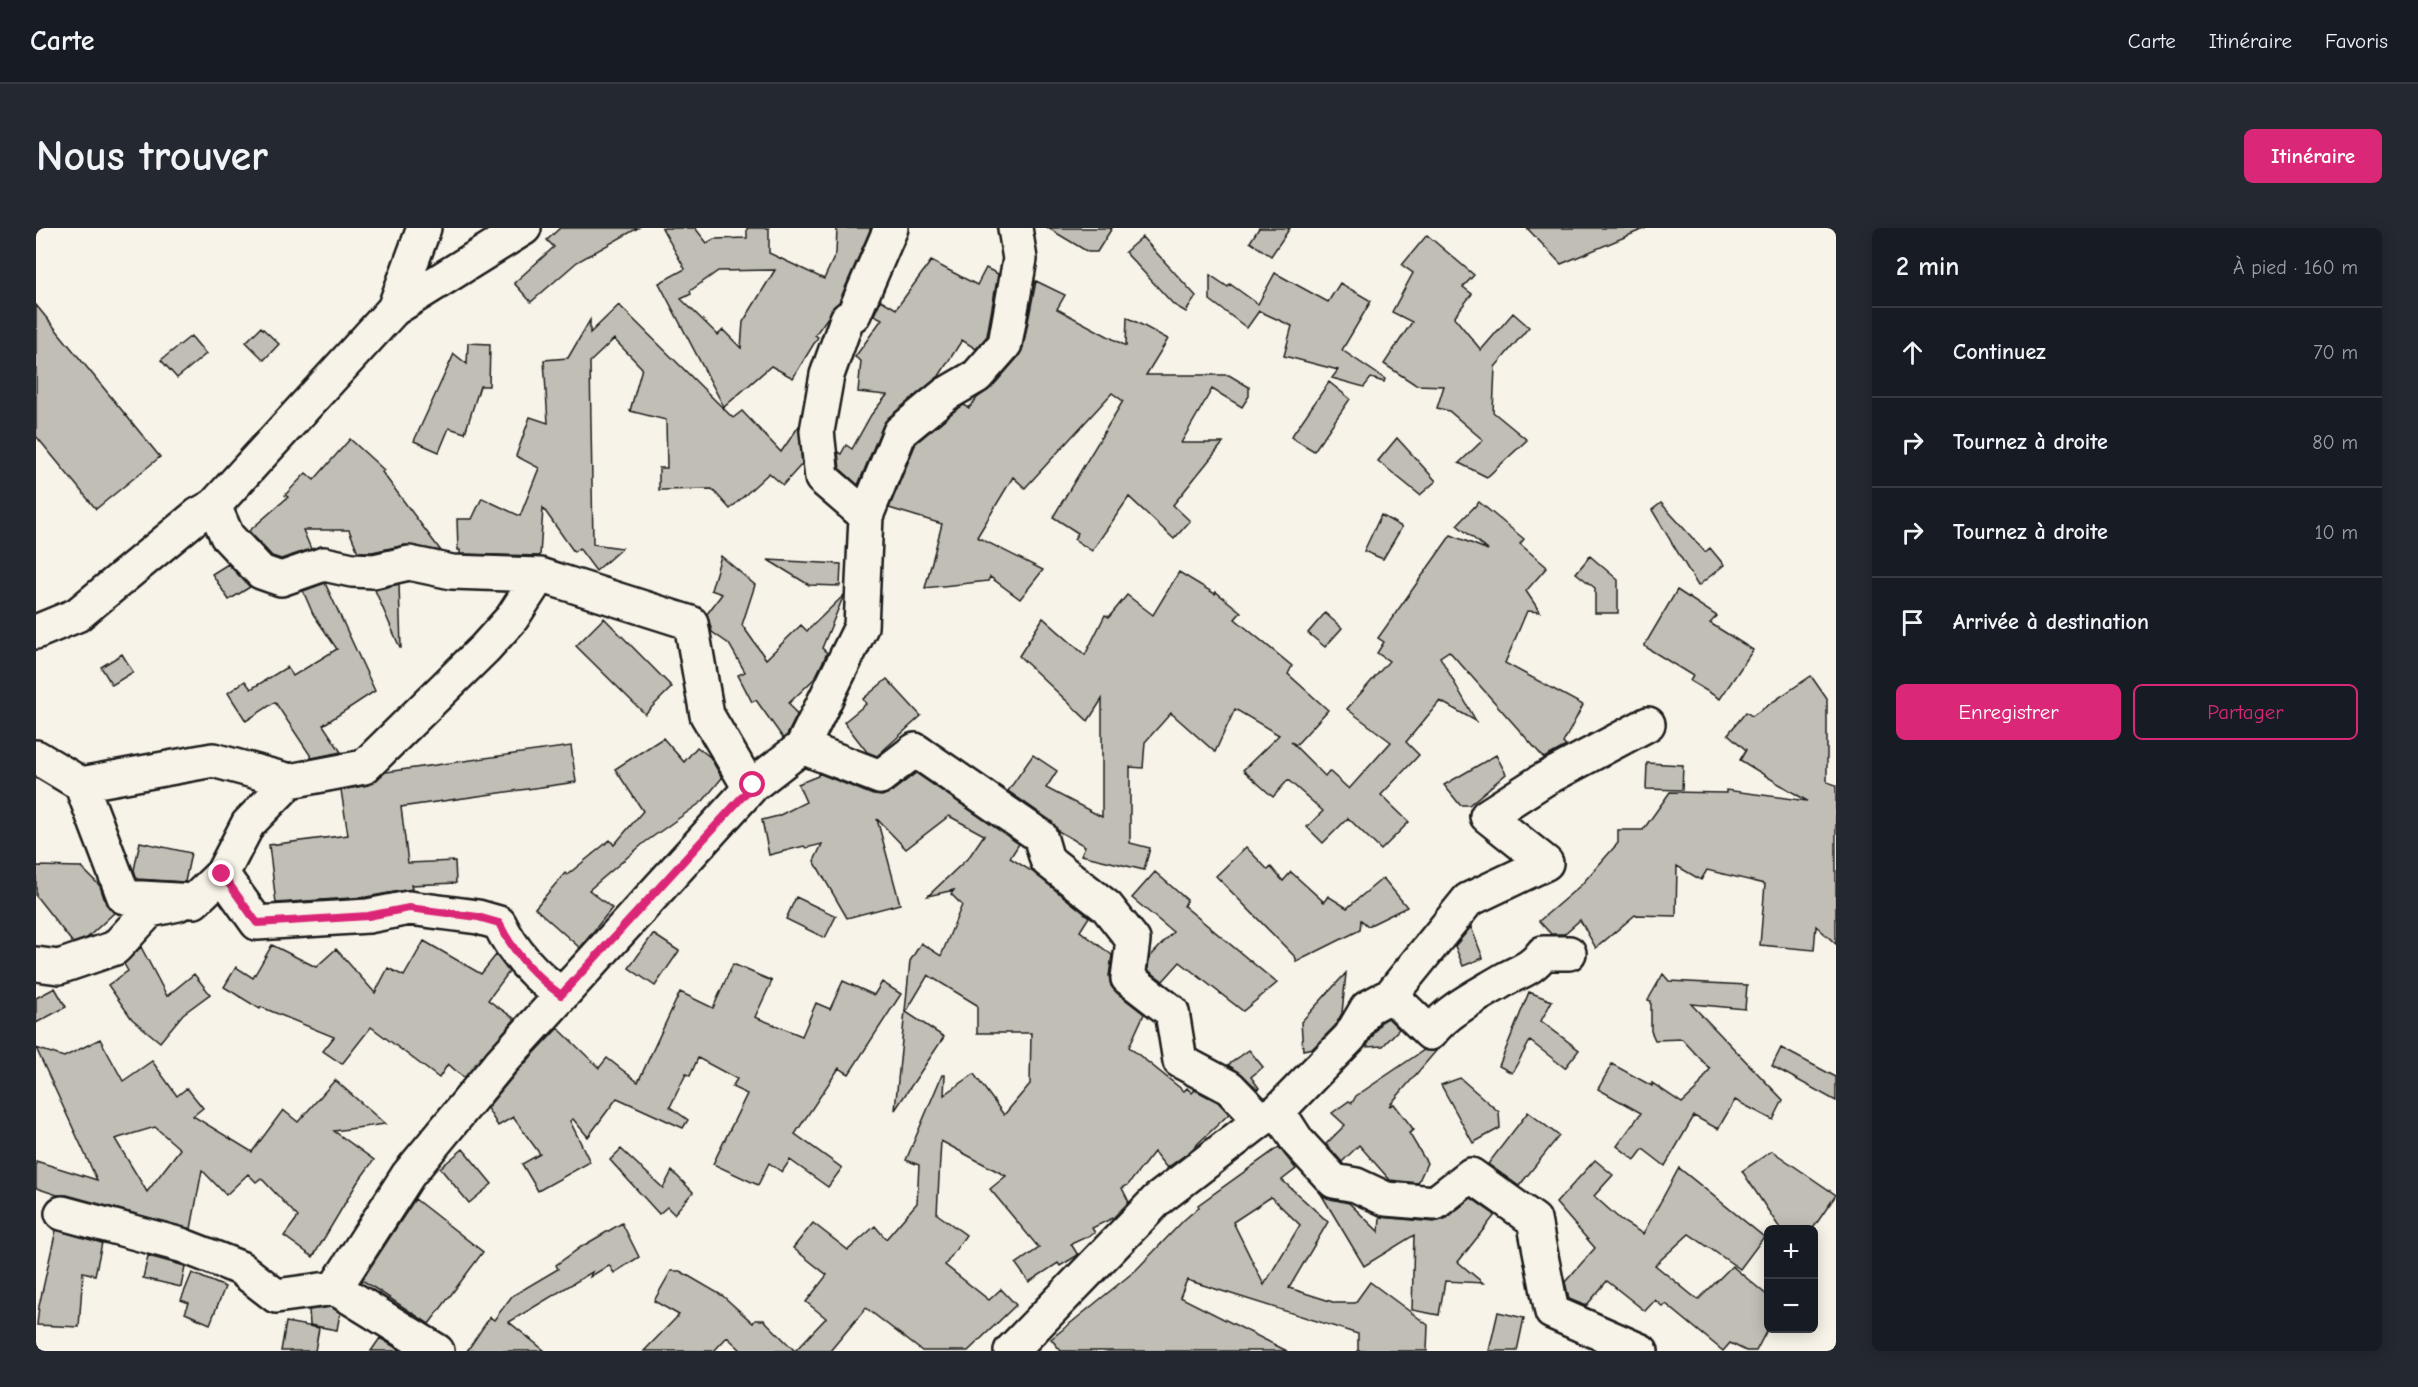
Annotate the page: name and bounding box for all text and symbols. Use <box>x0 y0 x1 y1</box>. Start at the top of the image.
text: Carte <box>30 25 95 57</box>
text: Carte <box>2128 29 2176 53</box>
text: Itinéraire <box>2209 29 2292 53</box>
text: Favoris <box>2325 29 2388 53</box>
button: Itinéraire <box>2244 129 2382 183</box>
text: Nous trouver <box>36 132 268 181</box>
text: 2 min <box>1896 252 1959 282</box>
text: À pied · 160 m <box>2233 256 2358 279</box>
icon: ahead <box>1896 336 1929 369</box>
text: Continuez <box>1953 339 2046 365</box>
text: 70 m <box>2313 341 2358 364</box>
icon: right <box>1896 426 1929 459</box>
text: Tournez à droite <box>1953 429 2108 455</box>
text: 80 m <box>2312 431 2358 454</box>
icon: right <box>1896 516 1929 549</box>
text: Tournez à droite <box>1953 519 2108 545</box>
text: 10 m <box>2315 521 2358 544</box>
icon: arrive <box>1896 606 1929 639</box>
text: Arrivée à destination <box>1953 609 2149 635</box>
button: Enregistrer <box>1896 684 2121 740</box>
button: Partager <box>2133 684 2358 740</box>
route start <box>739 771 765 797</box>
route end <box>208 860 234 886</box>
map controls <box>1764 1225 1818 1333</box>
button: + <box>1764 1225 1818 1279</box>
button: − <box>1764 1279 1818 1333</box>

